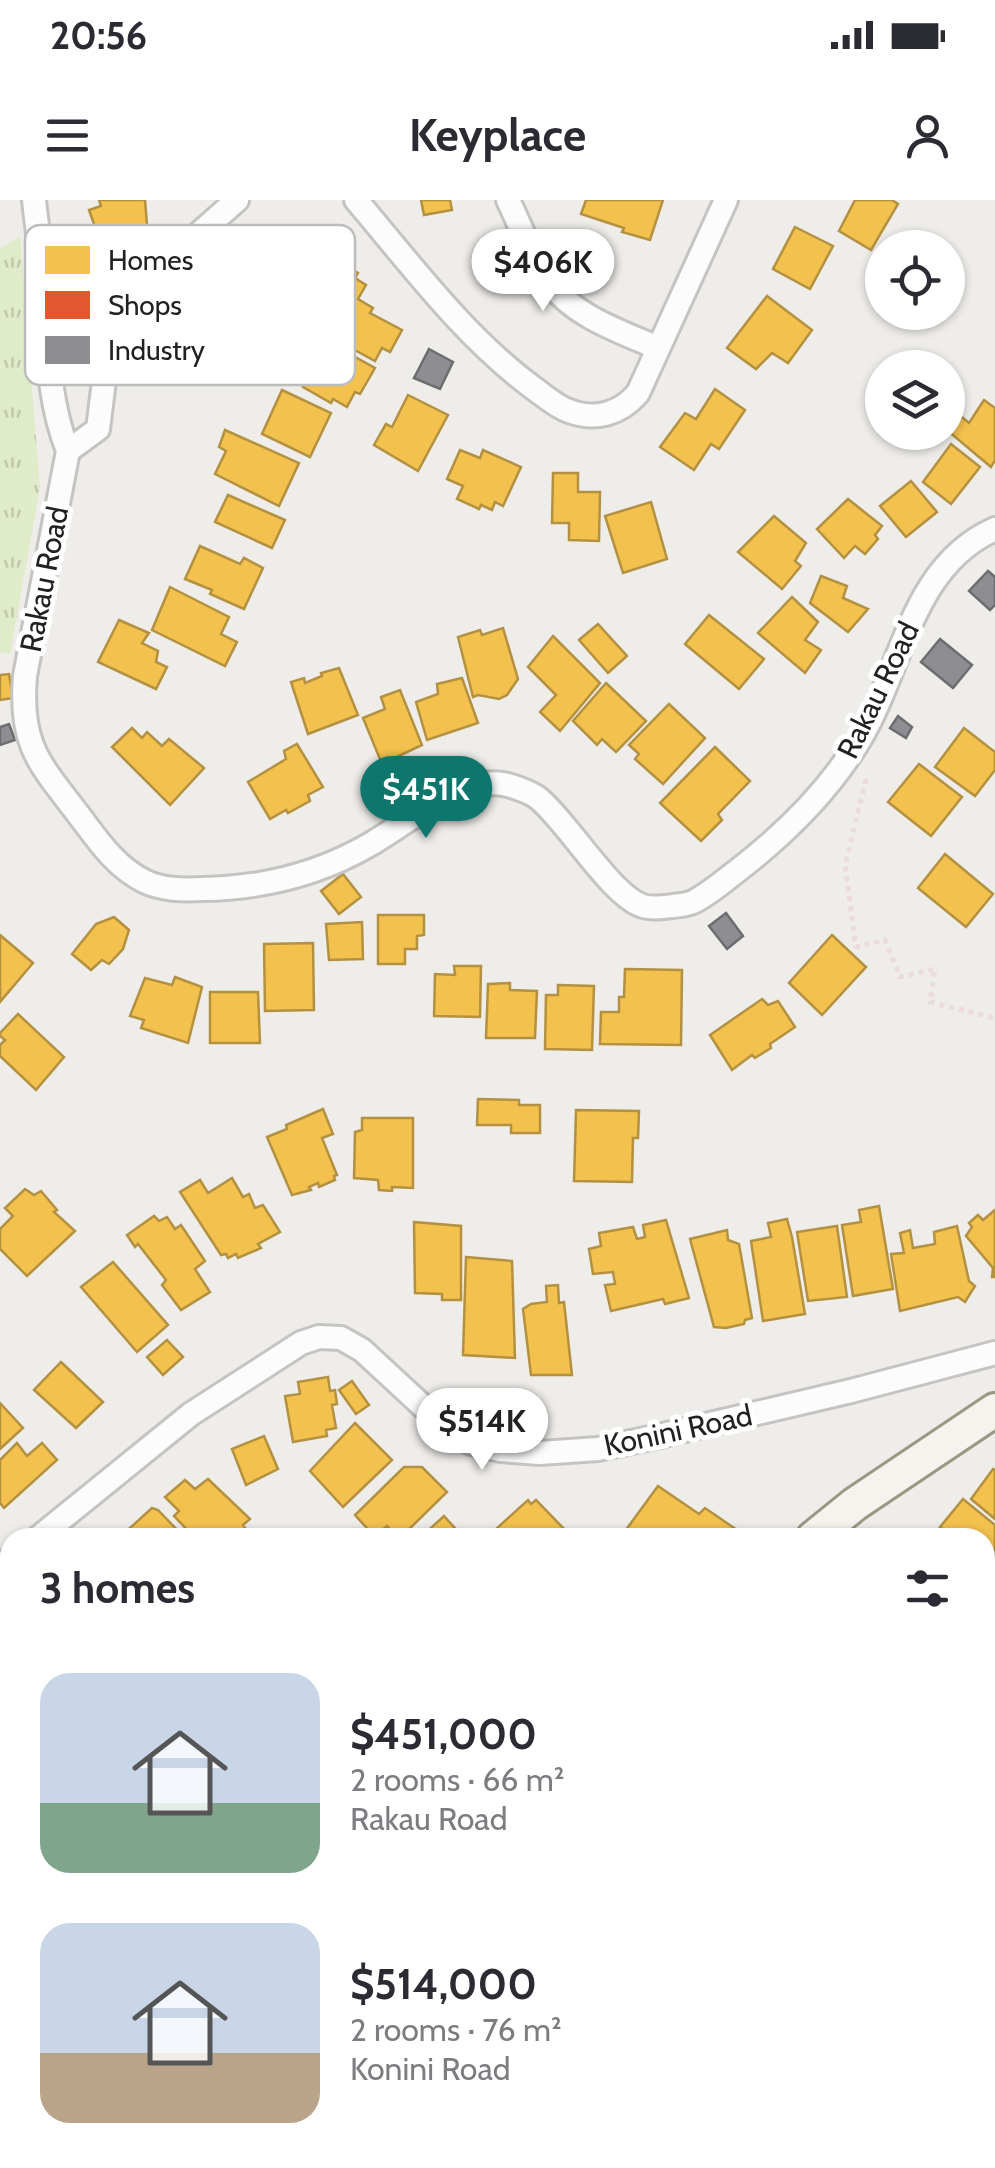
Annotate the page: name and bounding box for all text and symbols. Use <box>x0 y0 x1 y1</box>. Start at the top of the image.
text: 20:56 <box>50 12 147 59</box>
icon: menu <box>40 108 95 163</box>
text: Keyplace <box>409 108 586 162</box>
icon: person <box>900 108 955 163</box>
legend <box>25 225 355 385</box>
pin: $406K <box>473 229 613 314</box>
map controls <box>865 230 965 450</box>
button: locate <box>865 230 965 330</box>
text: $406K <box>493 242 593 281</box>
text: Homes <box>108 243 193 277</box>
text: Shops <box>108 288 182 322</box>
text: Industry <box>108 333 205 367</box>
button: layers <box>865 350 965 450</box>
street label: Rakau Road <box>12 503 76 655</box>
street label: Rakau Road <box>829 616 927 764</box>
pin: $451K <box>356 756 496 841</box>
text: $451K <box>382 769 470 808</box>
pin: $514K <box>412 1388 552 1473</box>
street label: Konini Road <box>601 1396 755 1464</box>
text: $514K <box>438 1401 526 1440</box>
icon: filters <box>900 1561 955 1616</box>
text: 3 homes <box>40 1562 195 1614</box>
text: $451,000 <box>350 1708 537 1760</box>
icon: home <box>120 1713 240 1833</box>
text: 2 rooms · 66 m² <box>350 1760 564 1799</box>
text: Rakau Road <box>350 1799 507 1838</box>
text: $514,000 <box>350 1958 537 2010</box>
icon: home <box>120 1963 240 2083</box>
text: 2 rooms · 76 m² <box>350 2010 562 2049</box>
text: Konini Road <box>350 2049 511 2088</box>

